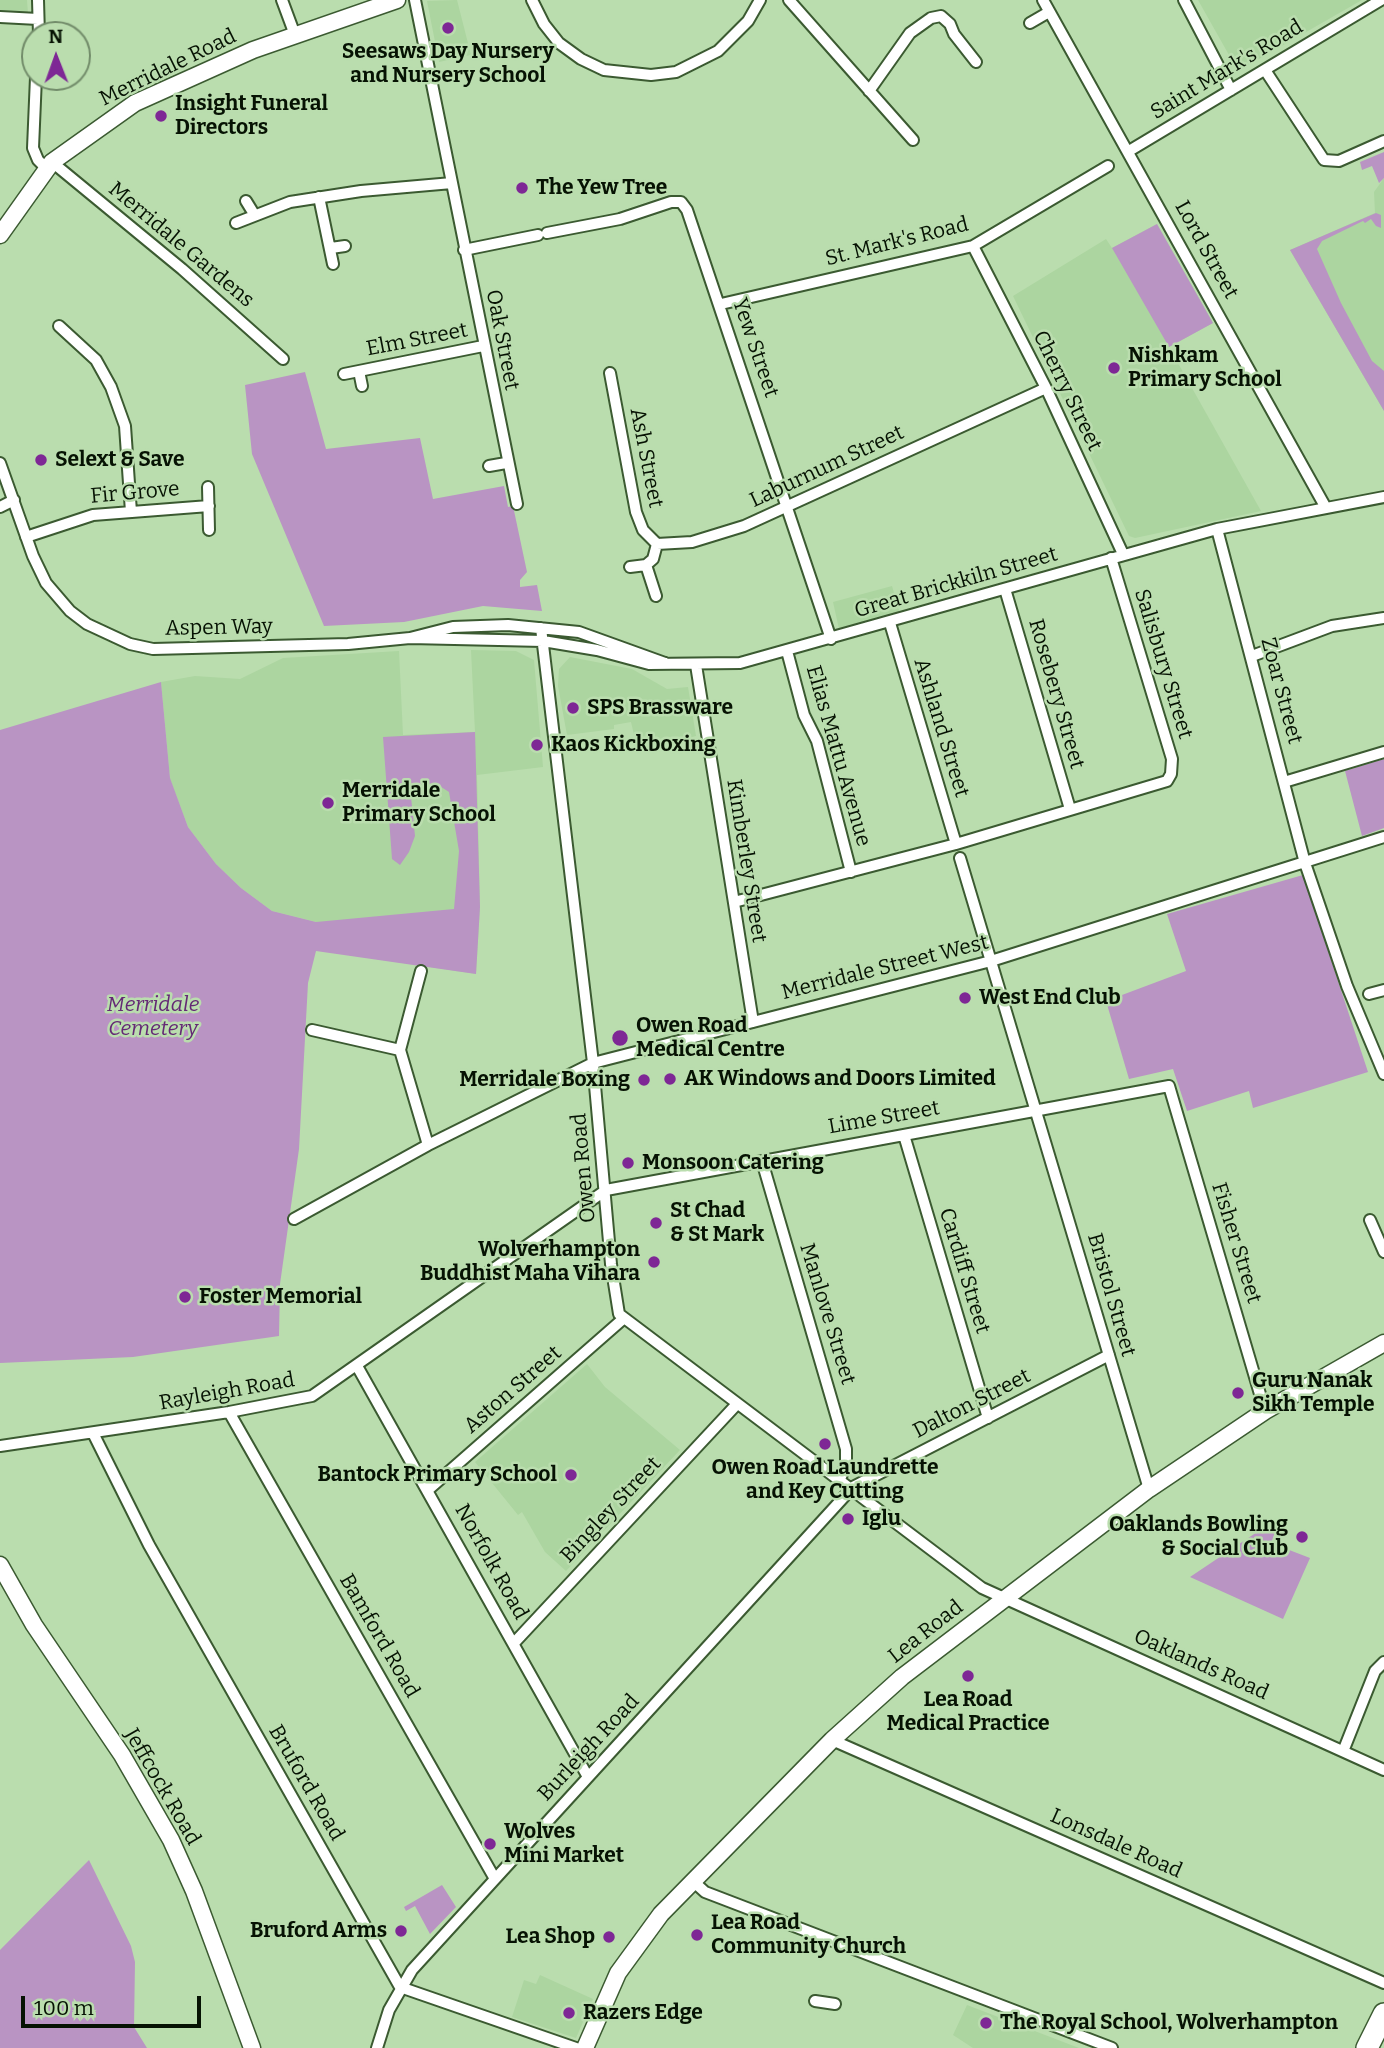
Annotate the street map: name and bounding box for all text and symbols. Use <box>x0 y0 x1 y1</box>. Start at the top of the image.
street label: Saint Mark's Road <box>1146 15 1308 125</box>
marker: Seesaws Day Nursery and Nursery School <box>440 20 456 36</box>
north arrow <box>21 21 91 91</box>
street label: Merridale Road <box>96 24 240 112</box>
text: N <box>48 25 63 48</box>
place label: Seesaws Day Nursery and Nursery School <box>342 39 554 89</box>
place label: Insight Funeral Directors <box>175 91 328 141</box>
marker: Insight Funeral Directors <box>153 108 169 124</box>
place label: The Yew Tree <box>536 175 667 201</box>
street label: Merridale Gardens <box>103 177 259 313</box>
marker: The Yew Tree <box>514 180 530 196</box>
street label: Lord Street <box>1169 197 1243 303</box>
street label: St. Mark's Road <box>823 212 971 272</box>
street label: Oak Street <box>480 287 524 393</box>
street label: Yew Street <box>726 295 784 401</box>
street label: Elm Street <box>364 318 470 362</box>
street label: Cherry Street <box>1027 327 1107 455</box>
place label: Nishkam Primary School <box>1128 343 1282 393</box>
marker: Nishkam Primary School <box>1106 360 1122 376</box>
street label: Ash Street <box>624 406 668 510</box>
street label: Laburnum Street <box>746 420 908 514</box>
place label: Selext & Save <box>55 447 184 473</box>
marker: Selext & Save <box>33 452 49 468</box>
street label: Fir Grove <box>89 477 181 509</box>
street label: Great Brickkiln Street <box>852 542 1060 624</box>
street label: Salisbury Street <box>1128 586 1198 742</box>
street label: Aspen Way <box>165 614 273 642</box>
street label: Rosebery Street <box>1023 616 1089 772</box>
street label: Zoar Street <box>1255 635 1307 747</box>
street label: Ashland Street <box>908 655 974 801</box>
street label: Elias Mattu Avenue <box>800 663 876 849</box>
place label: SPS Brassware <box>587 695 733 721</box>
marker: SPS Brassware <box>565 700 581 716</box>
place label: Kaos Kickboxing <box>551 732 716 758</box>
marker: Kaos Kickboxing <box>529 737 545 753</box>
place label: Merridale Primary School <box>342 778 496 828</box>
street label: Kimberley Street <box>721 778 771 944</box>
marker: Merridale Primary School <box>320 795 336 811</box>
street label: Merridale Street West <box>779 930 991 1006</box>
place label: West End Club <box>979 985 1121 1011</box>
marker: West End Club <box>957 990 973 1006</box>
park label: Merridale Cemetery <box>107 992 199 1042</box>
place label: Owen Road Medical Centre <box>636 1013 785 1063</box>
marker: Owen Road Medical Centre <box>610 1028 630 1048</box>
place label: AK Windows and Doors Limited <box>684 1066 996 1092</box>
place label: Merridale Boxing <box>459 1067 630 1093</box>
marker: AK Windows and Doors Limited <box>662 1071 678 1087</box>
marker: Merridale Boxing <box>636 1072 652 1088</box>
street label: Lime Street <box>826 1096 942 1140</box>
street label: Owen Road <box>567 1112 601 1224</box>
place label: Monsoon Catering <box>642 1150 824 1176</box>
marker: Monsoon Catering <box>620 1155 636 1171</box>
street label: Fisher Street <box>1206 1180 1266 1306</box>
place label: St Chad & St Mark <box>670 1198 764 1248</box>
street label: Cardiff Street <box>933 1205 995 1337</box>
marker: St Chad & St Mark <box>648 1215 664 1231</box>
street label: Bristol Street <box>1081 1230 1141 1360</box>
place label: Wolverhampton Buddhist Maha Vihara <box>420 1237 640 1287</box>
street label: Manlove Street <box>794 1240 860 1388</box>
marker: Wolverhampton Buddhist Maha Vihara <box>646 1254 662 1270</box>
place label: Foster Memorial <box>199 1284 362 1310</box>
marker: Foster Memorial <box>177 1289 193 1305</box>
street label: Aston Street <box>459 1341 567 1439</box>
street label: Dalton Street <box>909 1364 1035 1444</box>
street label: Rayleigh Road <box>157 1368 297 1416</box>
place label: Guru Nanak Sikh Temple <box>1252 1368 1375 1418</box>
marker: Guru Nanak Sikh Temple <box>1230 1385 1246 1401</box>
marker: Owen Road Laundrette and Key Cutting <box>817 1436 833 1452</box>
street label: Bingley Street <box>555 1452 667 1568</box>
place label: Owen Road Laundrette and Key Cutting <box>712 1455 938 1505</box>
place label: Bantock Primary School <box>318 1462 557 1488</box>
marker: Bantock Primary School <box>563 1467 579 1483</box>
street label: Norfolk Road <box>449 1500 533 1624</box>
place label: Iglu <box>862 1506 901 1532</box>
marker: Iglu <box>840 1511 856 1527</box>
place label: Oaklands Bowling & Social Club <box>1109 1512 1288 1562</box>
marker: Oaklands Bowling & Social Club <box>1294 1529 1310 1545</box>
street label: Bamford Road <box>333 1570 425 1702</box>
street label: Lea Road <box>884 1595 968 1669</box>
street label: Oaklands Road <box>1130 1624 1272 1706</box>
marker: Lea Road Medical Practice <box>960 1668 976 1684</box>
place label: Lea Road Medical Practice <box>887 1687 1049 1737</box>
street label: Burleigh Road <box>533 1689 645 1807</box>
street label: Bruford Road <box>263 1721 349 1845</box>
street label: Jeffcock Road <box>118 1724 206 1850</box>
street label: Lonsdale Road <box>1046 1804 1186 1884</box>
place label: Wolves Mini Market <box>504 1819 624 1869</box>
marker: Wolves Mini Market <box>482 1836 498 1852</box>
place label: Lea Road Community Church <box>711 1910 906 1960</box>
place label: Bruford Arms <box>250 1918 387 1944</box>
marker: Bruford Arms <box>393 1923 409 1939</box>
place label: Lea Shop <box>506 1924 595 1950</box>
marker: Lea Road Community Church <box>689 1927 705 1943</box>
marker: Lea Shop <box>601 1929 617 1945</box>
scale bar <box>24 1982 205 2026</box>
text: 100 m <box>34 1995 94 2021</box>
place label: Razers Edge <box>583 2000 703 2026</box>
marker: Razers Edge <box>561 2005 577 2021</box>
place label: The Royal School, Wolverhampton <box>1000 2010 1338 2036</box>
marker: The Royal School, Wolverhampton <box>978 2015 994 2031</box>

